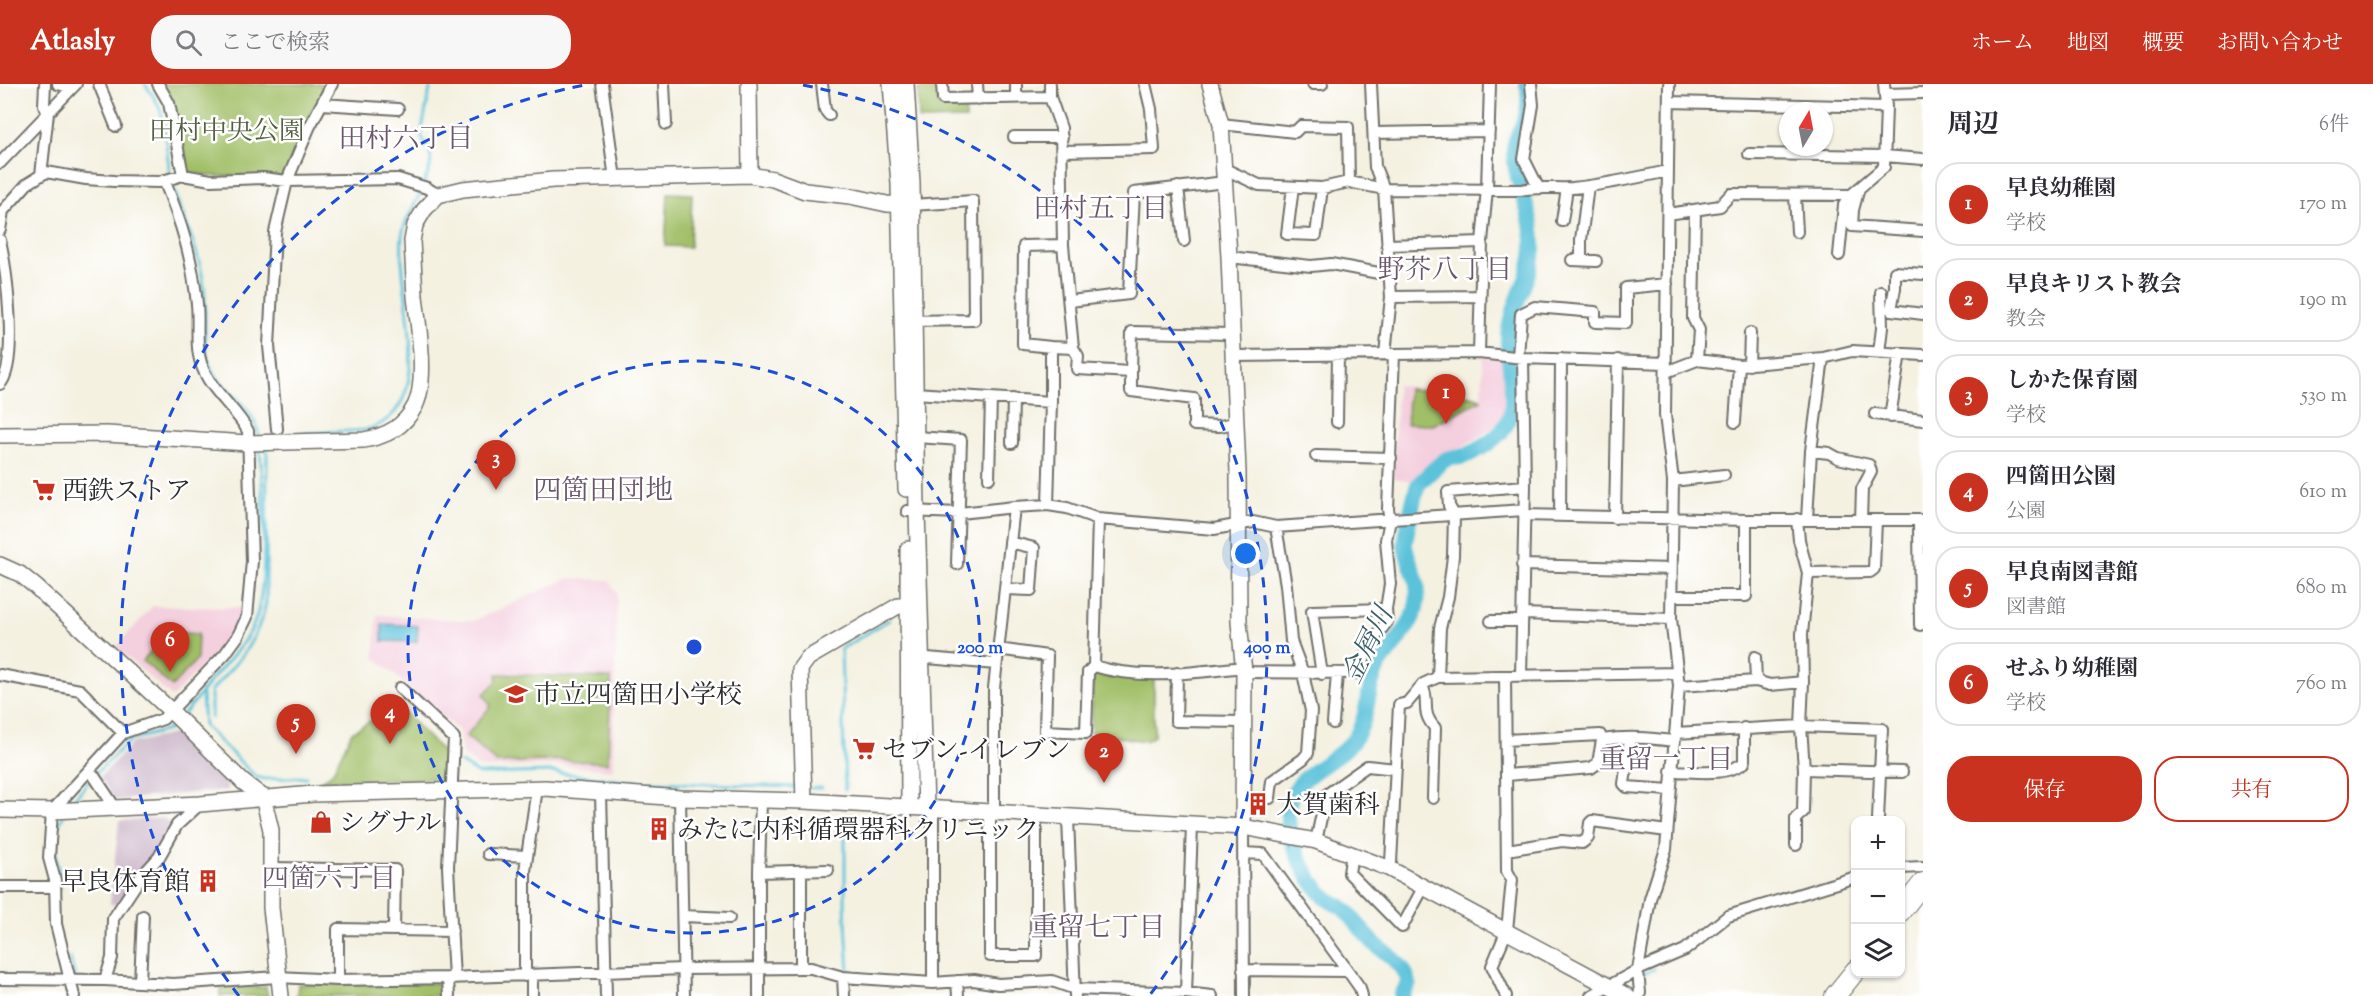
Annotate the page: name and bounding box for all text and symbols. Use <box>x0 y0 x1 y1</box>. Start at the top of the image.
search box <box>151 15 571 69</box>
text: Atlasly <box>30 22 115 62</box>
icon: search <box>172 26 205 59</box>
text: ここで検索 <box>220 28 330 60</box>
text: ホーム <box>1971 29 2034 59</box>
text: 地図 <box>2067 29 2109 59</box>
text: 概要 <box>2142 29 2184 59</box>
text: お問い合わせ <box>2217 29 2343 59</box>
north arrow <box>1779 102 1833 156</box>
text: 周辺 <box>1947 107 1999 144</box>
text: 6件 <box>2319 111 2349 140</box>
park label: 田村中央公園 <box>149 114 305 151</box>
district label: 田村六丁目 <box>339 121 474 160</box>
text: 早良幼稚園 <box>2006 174 2116 206</box>
text: 1 <box>1965 190 1972 219</box>
text: 170 m <box>2299 190 2347 219</box>
district label: 田村五丁目 <box>1034 191 1169 230</box>
text: 学校 <box>2006 210 2046 239</box>
district label: 野芥八丁目 <box>1378 252 1513 291</box>
text: 早良キリスト教会 <box>2006 270 2182 302</box>
text: 2 <box>1964 286 1973 315</box>
text: 190 m <box>2299 286 2347 315</box>
text: 教会 <box>2006 306 2046 335</box>
text: しかた保育園 <box>2006 366 2138 398</box>
pin: 1 <box>1426 374 1466 424</box>
text: 3 <box>1964 382 1973 411</box>
text: 530 m <box>2301 382 2347 411</box>
text: 学校 <box>2006 402 2046 431</box>
pin: 3 <box>476 440 516 490</box>
text: 四箇田公園 <box>2006 462 2116 494</box>
district label: 四箇田団地 <box>533 472 673 512</box>
place label: 西鉄ストア <box>62 474 191 511</box>
supermarket icon: 西鉄ストア <box>31 477 57 503</box>
text: 4 <box>1963 478 1974 507</box>
text: 610 m <box>2299 478 2347 507</box>
text: 公園 <box>2006 498 2046 527</box>
your location <box>1231 539 1260 568</box>
text: 早良南図書館 <box>2006 558 2138 590</box>
text: 5 <box>1965 574 1972 603</box>
text: 680 m <box>2296 574 2347 603</box>
text: 図書館 <box>2006 594 2066 623</box>
water label: 金屑川 <box>1334 598 1406 691</box>
pin: 6 <box>150 622 190 672</box>
text: 200 m <box>957 636 1003 662</box>
text: 400 m <box>1243 636 1290 662</box>
centre of rings <box>684 637 704 657</box>
text: せふり幼稚園 <box>2006 654 2138 686</box>
text: 6 <box>1964 670 1973 699</box>
text: 760 m <box>2296 670 2347 699</box>
place label: 市立四箇田小学校 <box>534 678 742 715</box>
school or university icon: 市立四箇田小学校 <box>503 681 529 707</box>
text: 学校 <box>2006 690 2046 719</box>
pin: 4 <box>370 694 410 744</box>
pin: 5 <box>276 704 316 754</box>
place label: セブン-イレブン <box>882 733 1071 770</box>
pin: 2 <box>1084 734 1124 783</box>
supermarket icon: セブン-イレブン <box>851 736 877 762</box>
district label: 重留一丁目 <box>1599 742 1734 781</box>
button: 保存 <box>1947 756 2142 822</box>
button: 共有 <box>2154 756 2349 822</box>
place label: 大賀歯科 <box>1276 788 1380 825</box>
building icon: 大賀歯科 <box>1245 791 1271 817</box>
place label: シグナル <box>339 806 441 843</box>
shop icon: シグナル <box>308 809 334 835</box>
place label: みたに内科循環器科クリニック <box>677 813 1039 850</box>
building icon: みたに内科循環器科クリニック <box>646 816 672 842</box>
map controls <box>1851 816 1905 978</box>
button: + <box>1851 816 1905 870</box>
district label: 四箇六丁目 <box>262 861 397 900</box>
place label: 早良体育館 <box>60 865 190 902</box>
building icon: 早良体育館 <box>195 868 221 894</box>
button: − <box>1851 870 1905 924</box>
district label: 重留七丁目 <box>1031 910 1166 949</box>
button: layers <box>1851 924 1905 978</box>

